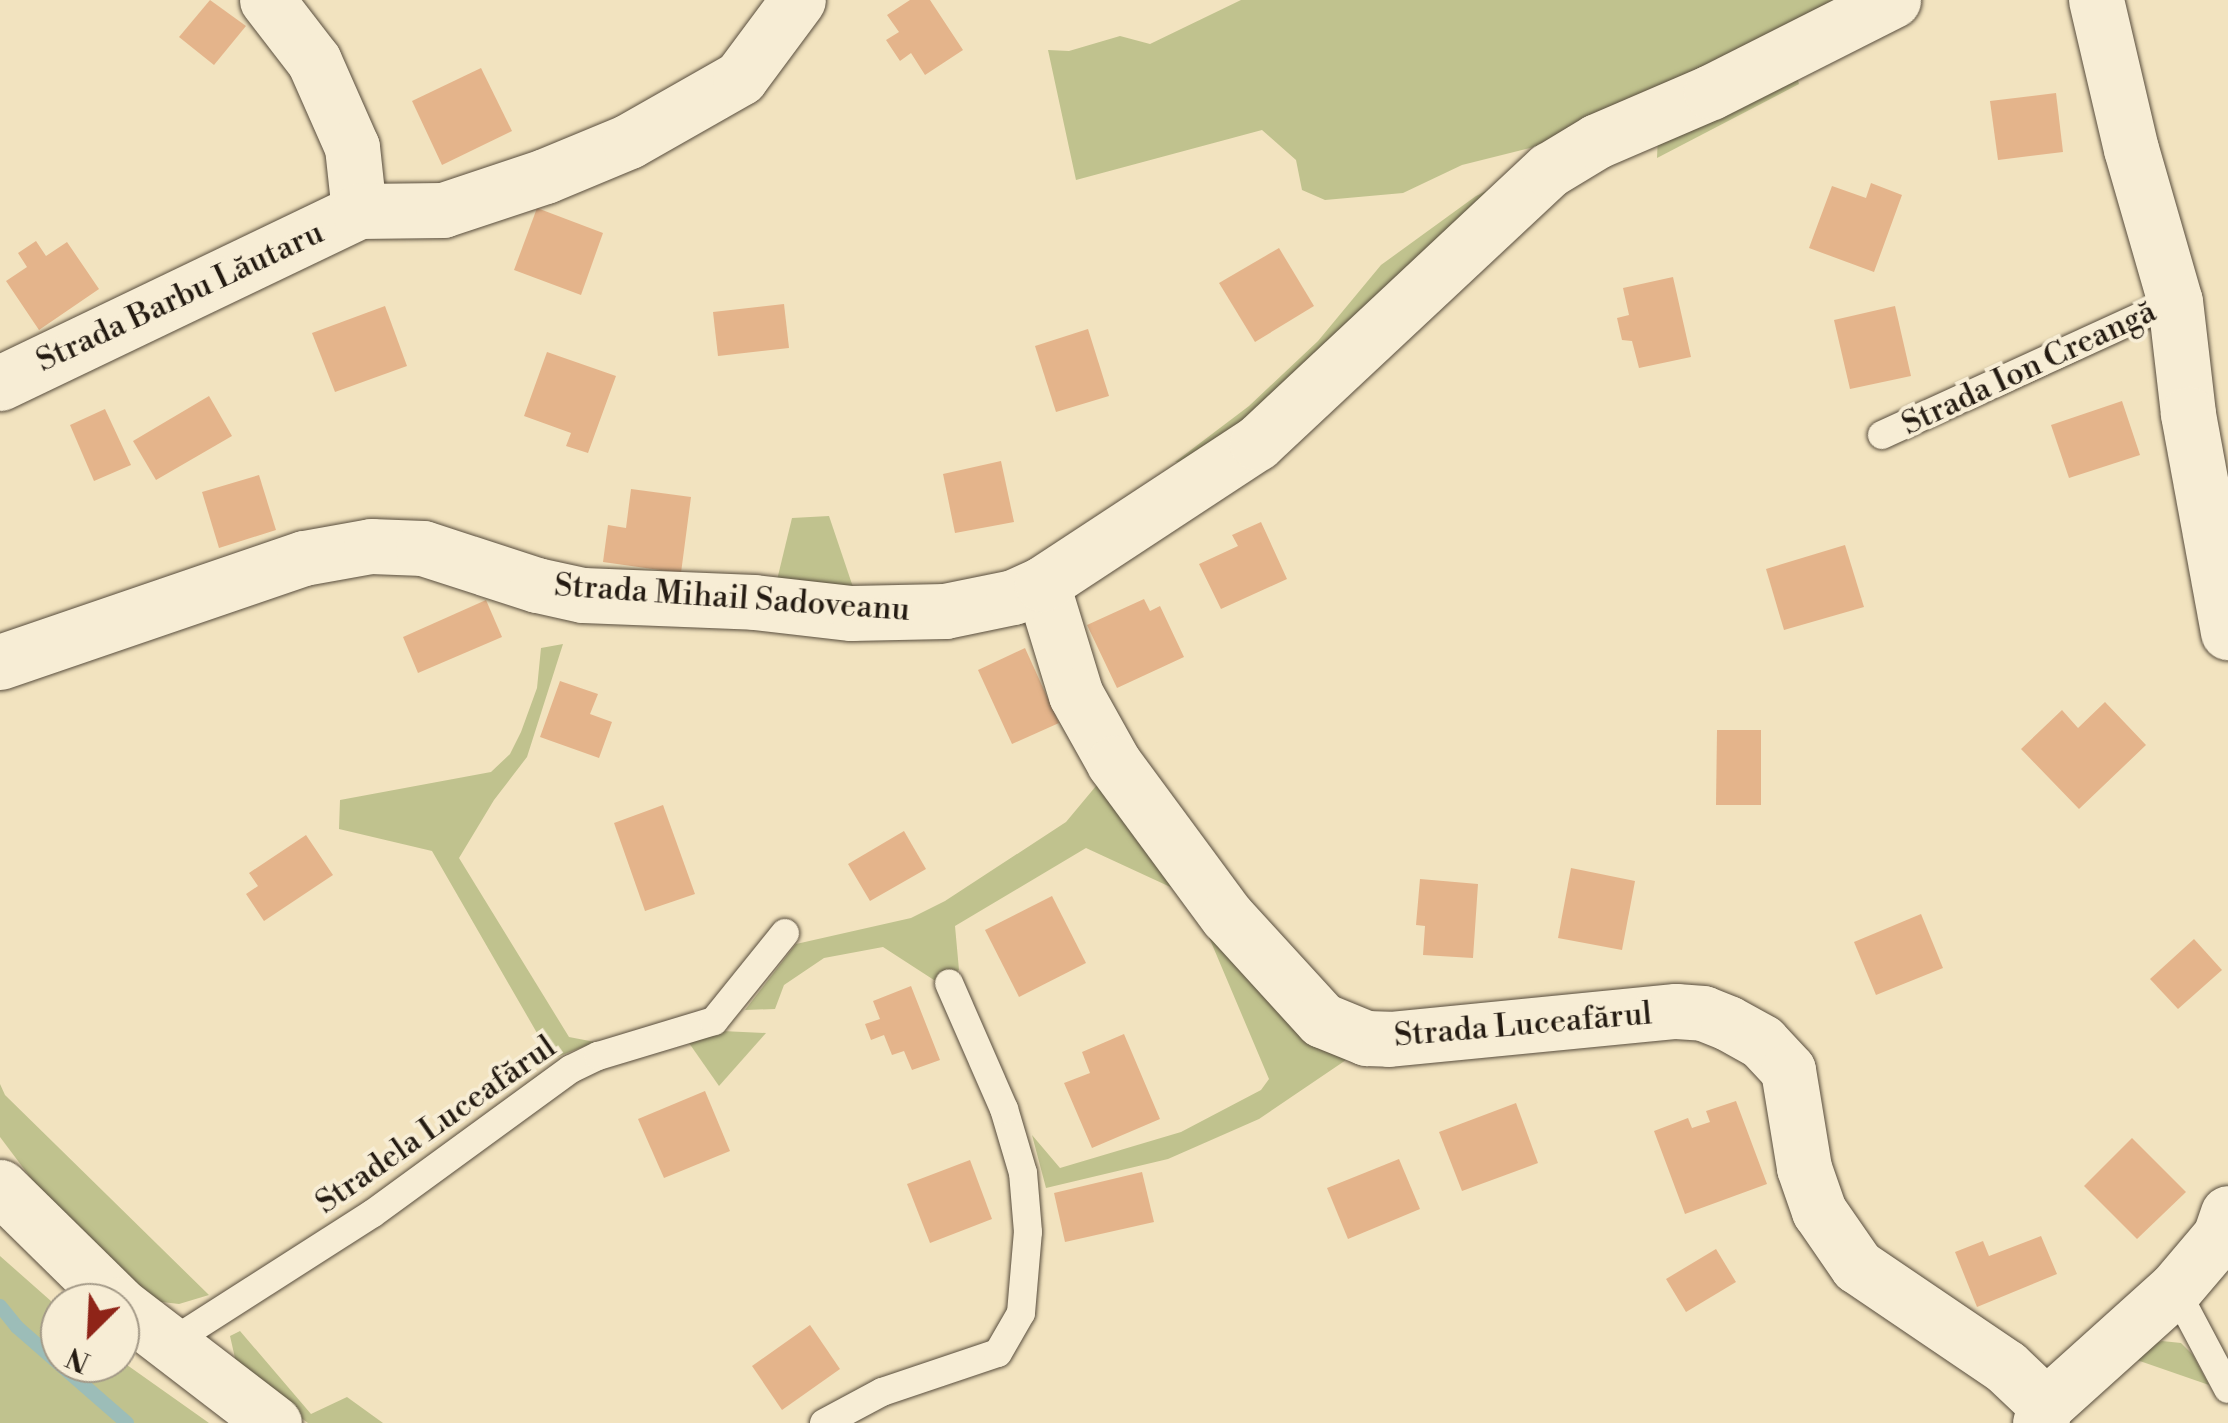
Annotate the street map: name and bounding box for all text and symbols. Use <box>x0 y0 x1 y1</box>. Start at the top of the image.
street label: Strada Barbu Lăutaru <box>30 214 330 380</box>
street label: Strada Ion Creangă <box>1896 292 2162 444</box>
street label: Strada Mihail Sadoveanu <box>553 566 911 630</box>
street label: Strada Luceafărul <box>1392 995 1654 1055</box>
street label: Stradela Luceafărul <box>309 1028 563 1222</box>
north arrow <box>40 1283 140 1383</box>
text: N <box>61 1339 96 1380</box>

